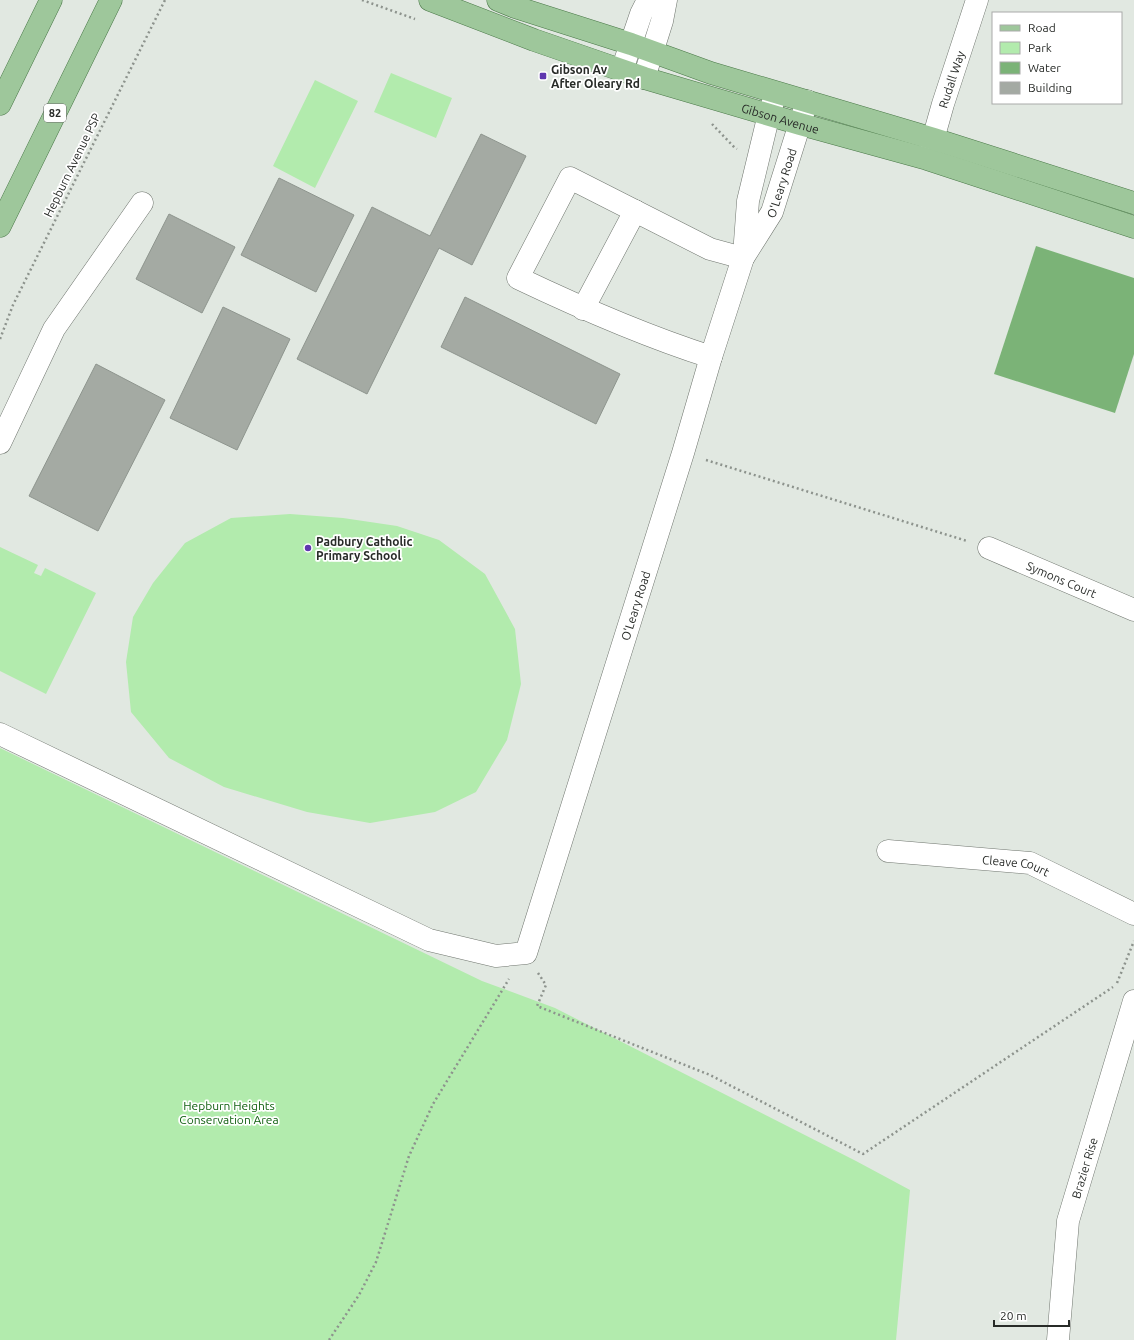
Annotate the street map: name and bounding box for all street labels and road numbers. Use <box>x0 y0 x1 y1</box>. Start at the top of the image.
street label: Rudall Way <box>936 49 967 109</box>
street label: Gibson Avenue <box>740 101 821 135</box>
road number: 82 <box>44 104 66 122</box>
street label: Hepburn Avenue PSP <box>41 111 103 219</box>
street label: O'Leary Road <box>764 147 798 220</box>
street label: Symons Court <box>1025 558 1099 600</box>
street label: O'Leary Road <box>618 569 652 642</box>
street label: Cleave Court <box>982 852 1052 878</box>
street label: Brazier Rise <box>1069 1136 1099 1200</box>

